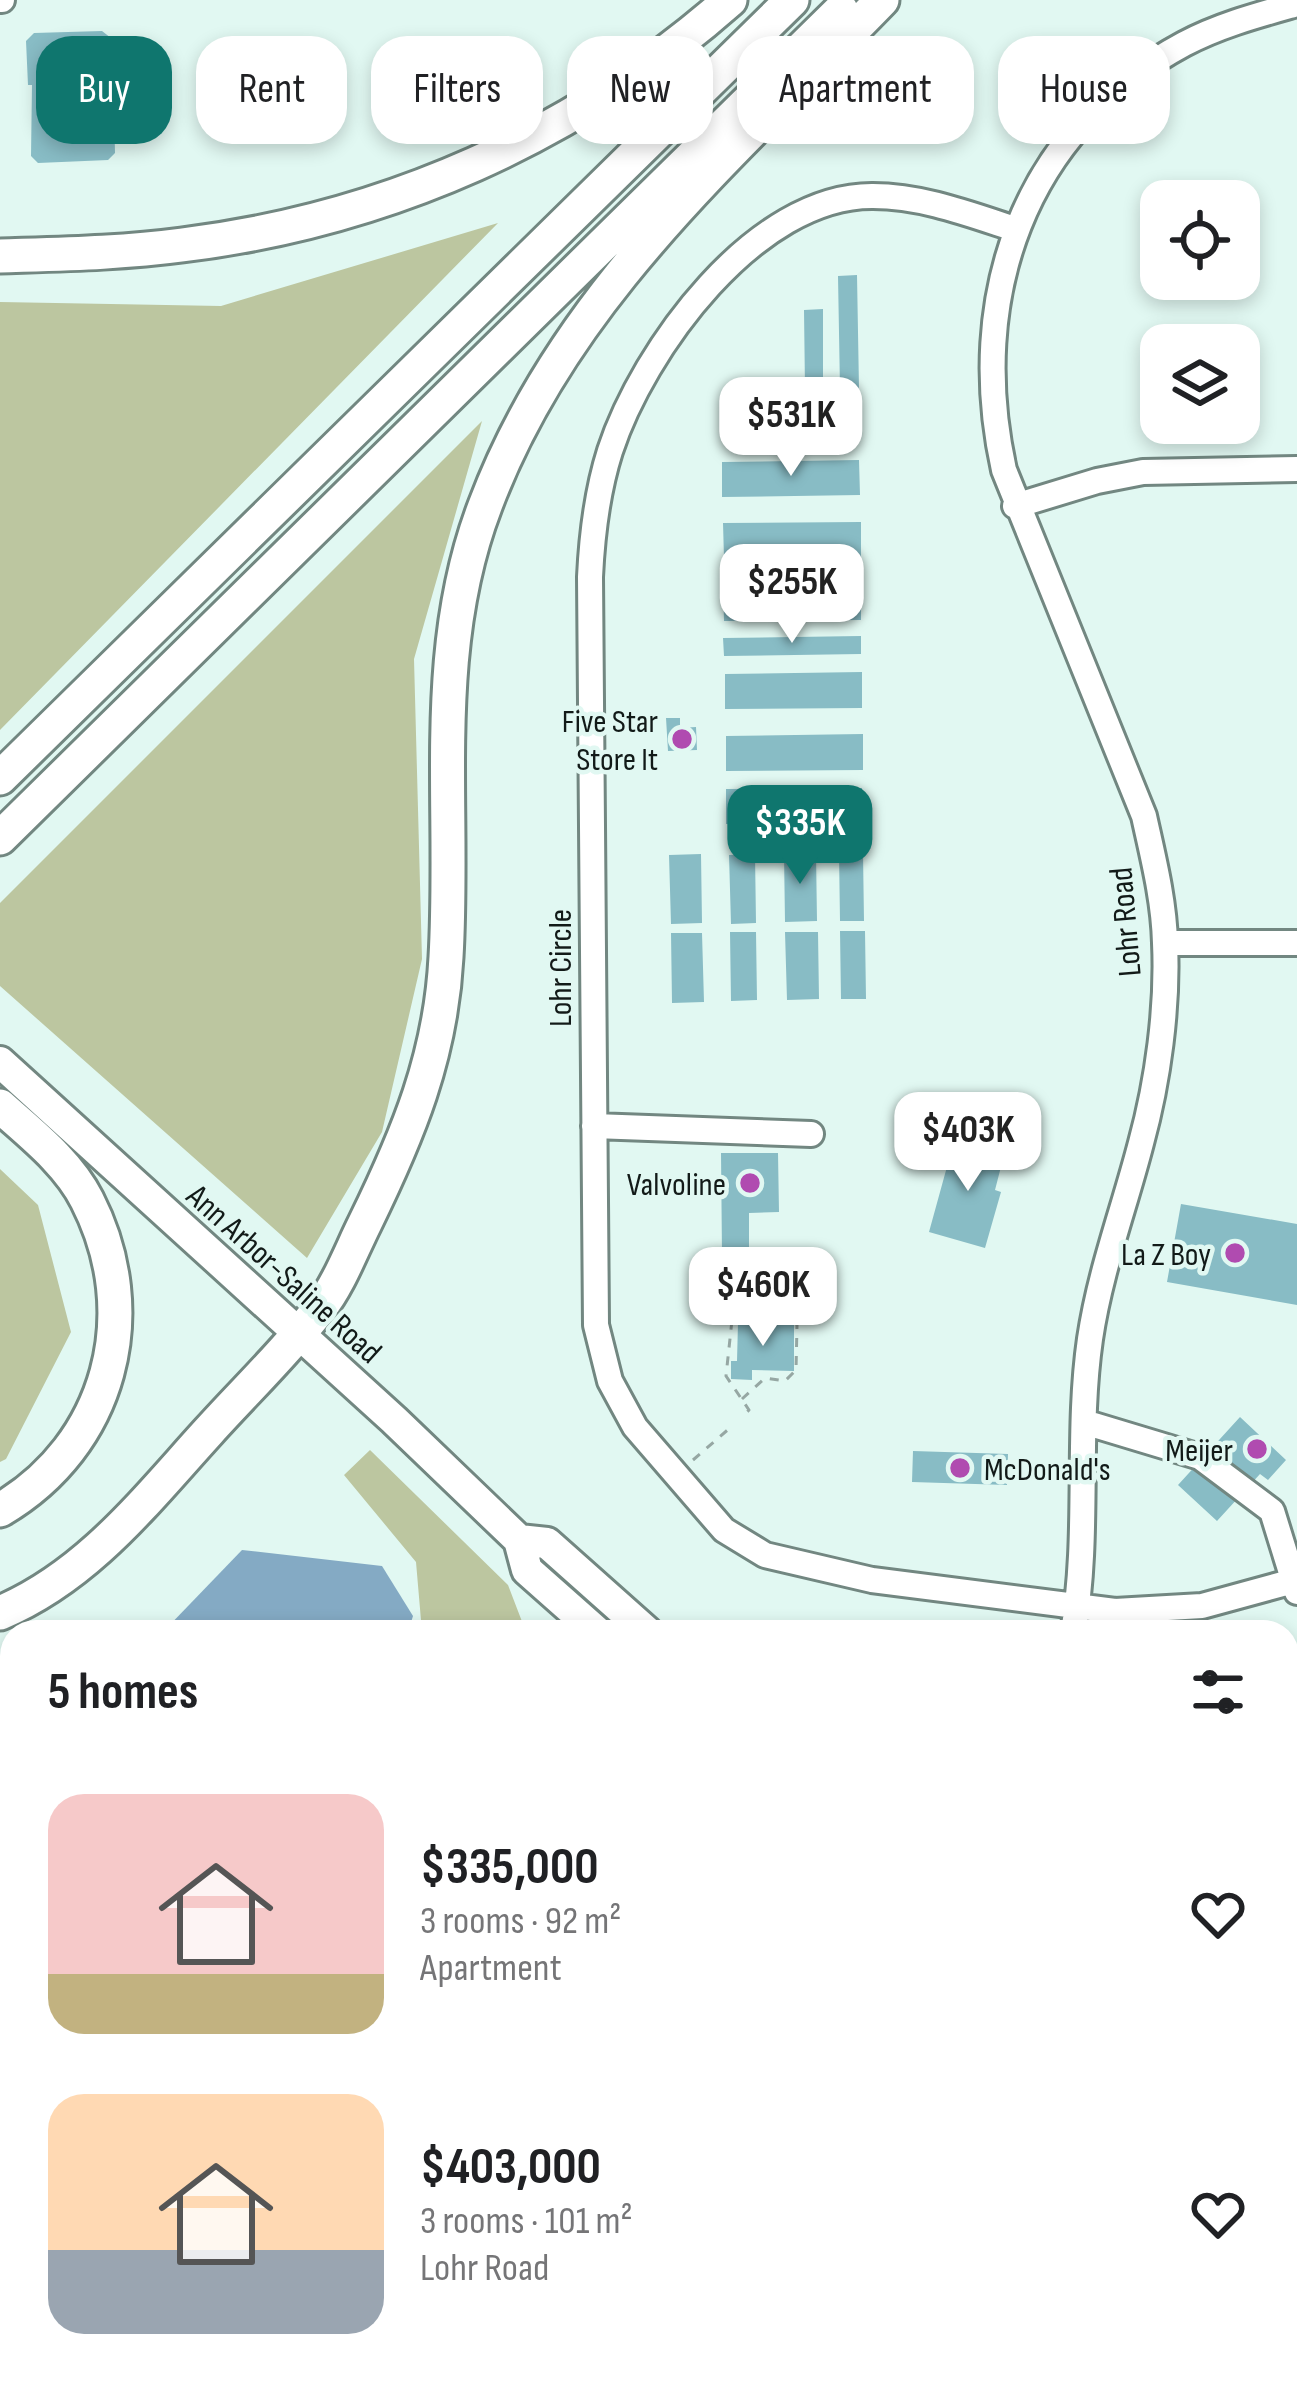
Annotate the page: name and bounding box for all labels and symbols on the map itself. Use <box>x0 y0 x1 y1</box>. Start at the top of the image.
pin: $531K <box>707 377 875 479</box>
pin: $255K <box>708 544 876 646</box>
place label: Five Star Store It <box>562 702 658 780</box>
marker: Five Star Store It <box>669 726 695 752</box>
pin: $335K <box>716 785 884 887</box>
street label: Lohr Road <box>1101 866 1151 978</box>
street label: Lohr Circle <box>541 909 581 1027</box>
pin: $403K <box>884 1092 1052 1194</box>
place label: Valvoline <box>627 1165 726 1205</box>
marker: Valvoline <box>737 1170 763 1196</box>
street label: Ann Arbor-Saline Road <box>177 1176 389 1372</box>
place label: La Z Boy <box>1121 1235 1211 1275</box>
marker: La Z Boy <box>1222 1240 1248 1266</box>
pin: $460K <box>679 1247 847 1349</box>
place label: Meijer <box>1165 1431 1233 1471</box>
marker: Meijer <box>1244 1436 1270 1462</box>
place label: McDonald's <box>984 1450 1111 1490</box>
marker: McDonald's <box>947 1455 973 1481</box>

